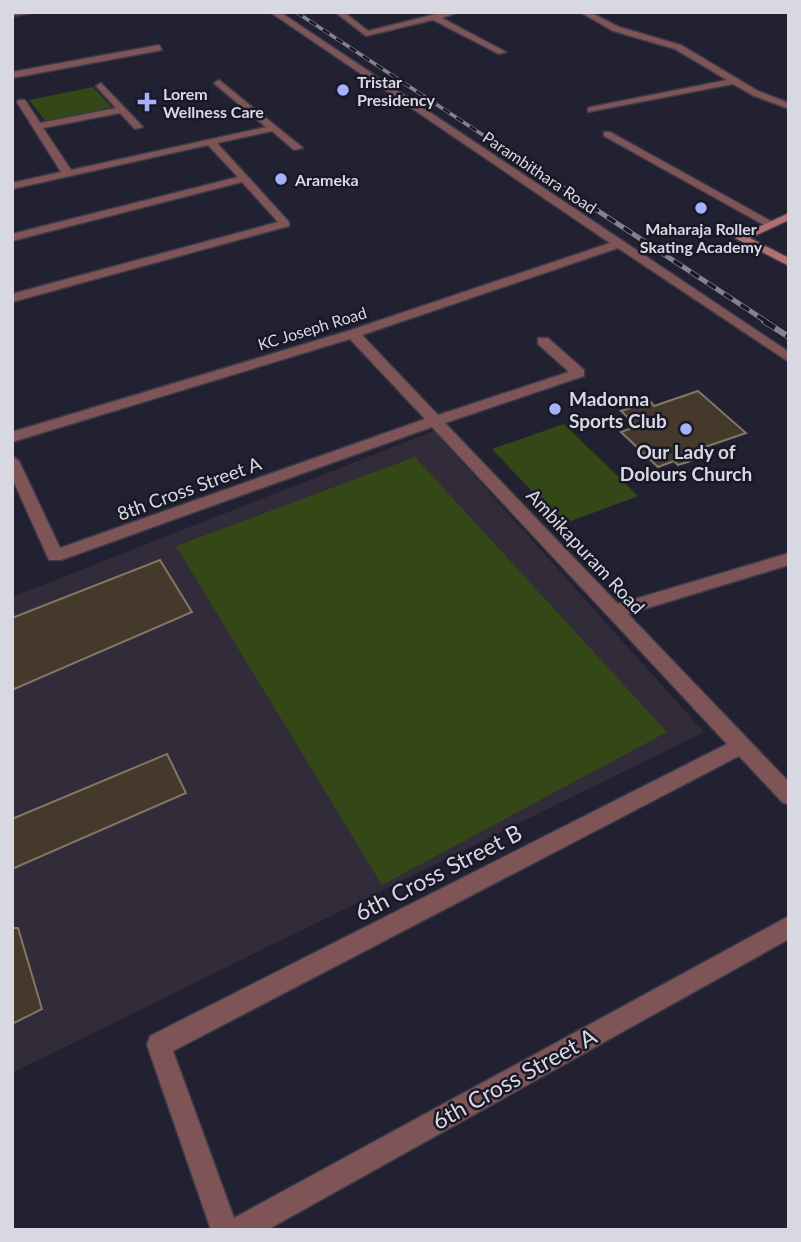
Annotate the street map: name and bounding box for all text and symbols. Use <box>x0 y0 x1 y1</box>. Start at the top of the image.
place label: Tristar Presidency <box>357 72 436 109</box>
marker: Tristar Presidency <box>335 82 351 98</box>
place label: Lorem Wellness Care <box>163 84 264 121</box>
marker: Lorem Wellness Care <box>137 92 157 112</box>
street label: Parambithara Road <box>480 127 600 217</box>
place label: Arameka <box>294 170 359 189</box>
marker: Arameka <box>273 171 289 187</box>
marker: Maharaja Roller Skating Academy <box>693 200 709 216</box>
place label: Maharaja Roller Skating Academy <box>640 219 763 256</box>
street label: KC Joseph Road <box>255 302 369 354</box>
place label: Madonna Sports Club <box>569 387 667 432</box>
marker: Madonna Sports Club <box>547 401 563 417</box>
marker: Our Lady of Dolours Church <box>678 421 694 437</box>
place label: Our Lady of Dolours Church <box>620 440 752 485</box>
street label: 8th Cross Street A <box>114 451 264 525</box>
street label: Ambikapuram Road <box>522 484 650 618</box>
street label: 6th Cross Street B <box>350 818 526 926</box>
street label: 6th Cross Street A <box>427 1021 601 1135</box>

